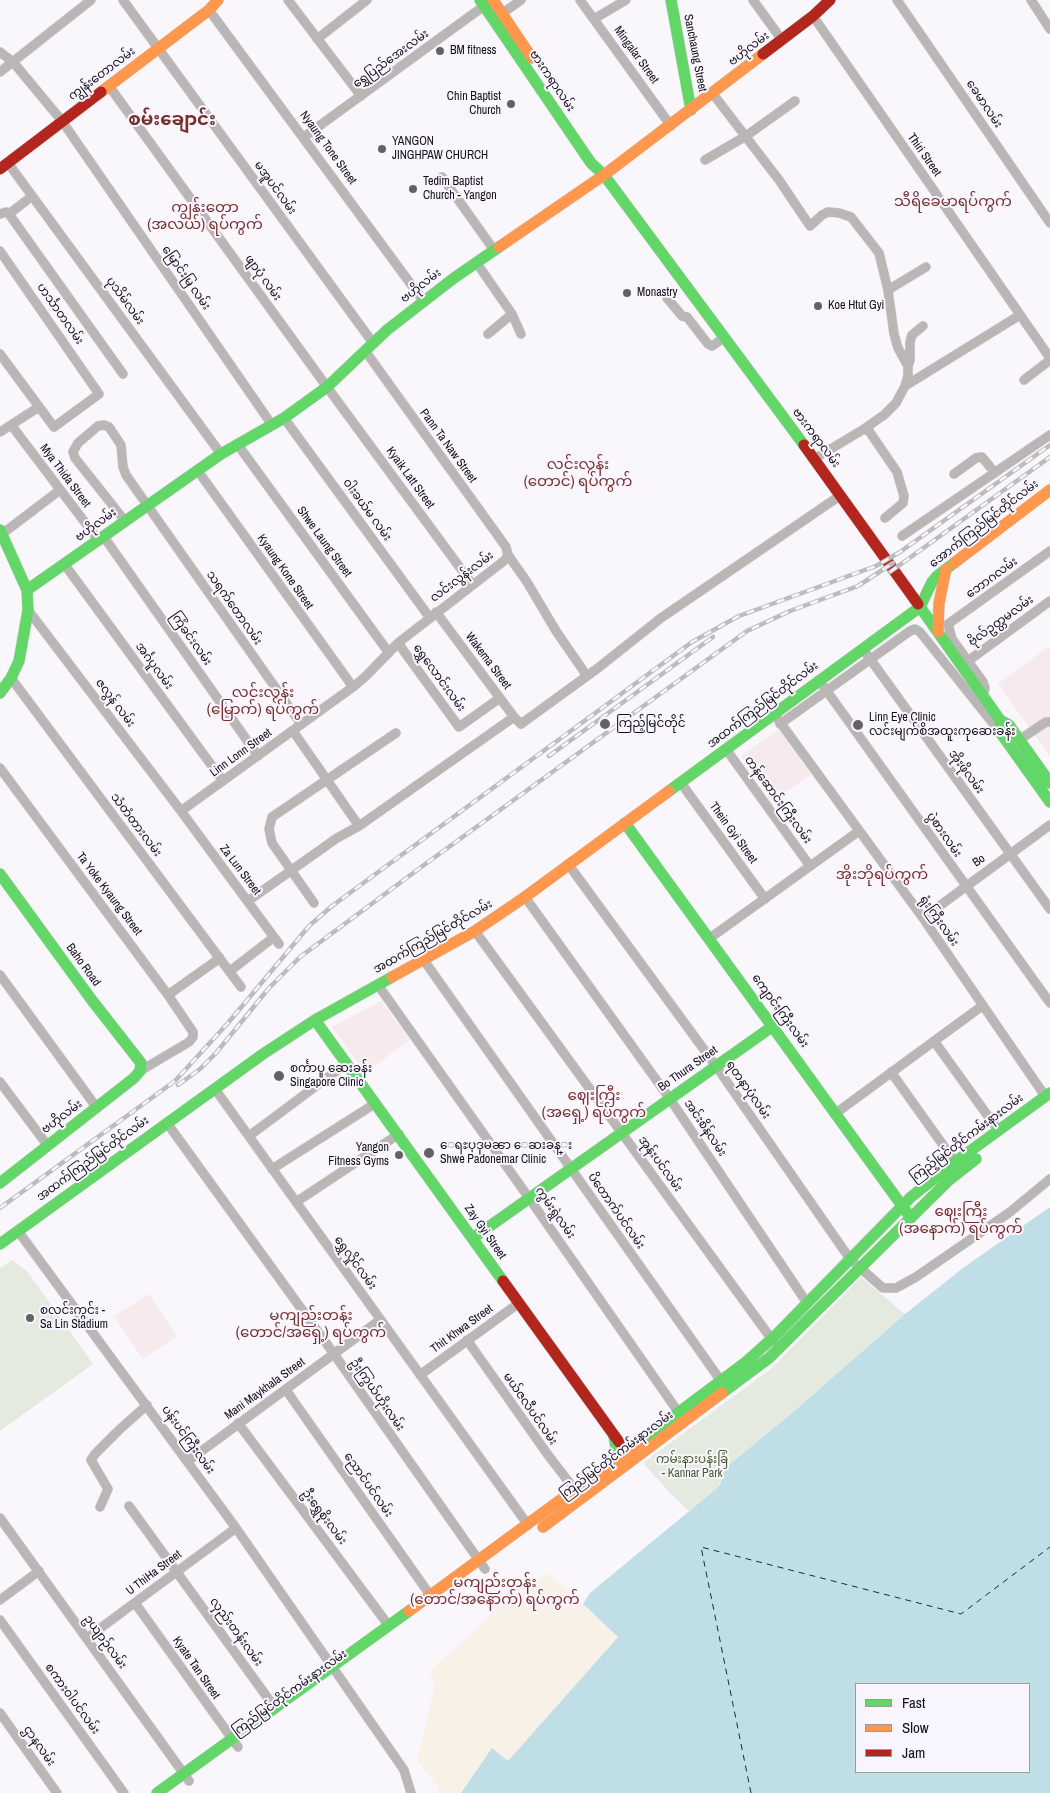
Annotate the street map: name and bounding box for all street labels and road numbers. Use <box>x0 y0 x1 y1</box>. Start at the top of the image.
street label: Sanchaung Street <box>680 13 710 93</box>
street label: Mingalar Street <box>610 24 662 86</box>
street label: ရွှေပြည်အေးလမ်း <box>350 27 432 91</box>
street label: ဗဟိုလမ်း <box>726 29 772 69</box>
street label: ကျွန်းတောလမ်း <box>66 44 138 104</box>
street label: ဗားကရာလမ်း <box>526 48 578 114</box>
street label: ခေမာလမ်း <box>963 77 1005 131</box>
street label: Nyaung Tone Street <box>297 109 359 187</box>
street label: Thiri Street <box>904 131 944 179</box>
street label: မအူပင်လမ်း <box>251 158 299 218</box>
street label: မြောင်းမြ လမ်း <box>159 243 213 313</box>
street label: ဖျာပုံ လမ်း <box>242 252 284 304</box>
street label: ဗဟိုလမ်း <box>398 266 444 306</box>
street label: ပုသိမ်လမ်း <box>103 274 147 328</box>
street label: ဟင်္သာတလမ်း <box>34 280 86 348</box>
street label: ဗားကရာလမ်း <box>789 405 843 471</box>
street label: Pann Ta Naw Street <box>416 406 480 486</box>
street label: Mya Thida Street <box>37 442 93 510</box>
street label: Kyaik Latt Street <box>383 444 437 512</box>
street label: ဝါးခယ်မ လမ်း <box>340 476 394 544</box>
street label: အောက်ကြည်မြင်တိုင်လမ်း <box>927 477 1041 571</box>
street label: Shwe Laung Street <box>294 504 354 580</box>
street label: ဗဟိုလမ်း <box>73 505 119 545</box>
street label: Kyaung Kone Street <box>254 532 316 612</box>
street label: လင်းလွန်းလမ်း <box>427 548 497 606</box>
street label: ဘောဂလမ်း <box>963 554 1021 602</box>
street label: သရက်တောလမ်း <box>203 568 265 648</box>
street label: ဗိုလ်ဥတ္တမလမ်း <box>966 593 1036 649</box>
street label: ကြံခင်းလမ်း <box>167 609 215 669</box>
street label: Wakema Street <box>462 630 514 692</box>
street label: အင်္ဂပူလမ်း <box>132 640 176 692</box>
street label: ရွှေလောင်းလမ်း <box>410 641 468 715</box>
street label: အထက်ကြည်မြင်တိုင်လမ်း <box>705 659 821 751</box>
street label: ဇလွန် လမ်း <box>92 676 138 730</box>
street label: Linn Lonn Street <box>207 726 275 780</box>
street label: အိုးဖိုလမ်း <box>945 747 987 797</box>
street label: တန်ဆောင်းကြီးလမ်း <box>741 753 815 847</box>
street label: သံတံတားလမ်း <box>107 790 165 860</box>
street label: Thein Gyi Street <box>706 800 760 866</box>
street label: ပွဲစားလမ်း <box>923 810 965 860</box>
street label: Za Lun Street <box>216 842 264 898</box>
street label: Ta Yoke Kyaung Street <box>73 850 145 938</box>
street label: Bo <box>970 852 988 870</box>
street label: ရုံးကြီးလမ်း <box>916 893 962 949</box>
street label: အထက်ကြည်မြင်တိုင်လမ်း <box>371 897 495 977</box>
street label: Baho Road <box>63 941 103 989</box>
street label: ကျောင်းကြီးလမ်း <box>748 971 812 1051</box>
street label: Bo Thura Street <box>655 1043 721 1095</box>
street label: ရတနာပုံလမ်း <box>723 1058 773 1122</box>
street label: ကြည့်မြင်တိုင်ကမ်းနားလမ်း <box>908 1091 1026 1185</box>
street label: ဗဟိုလမ်း <box>39 1097 85 1137</box>
street label: အင်းစိန်လမ်း <box>681 1097 729 1159</box>
street label: အထက်ကြည်မြင်တိုင်လမ်း <box>34 1113 152 1205</box>
street label: အုန်းပင်လမ်း <box>635 1133 685 1195</box>
street label: ပိတောက်ပင်လမ်း <box>584 1170 648 1252</box>
street label: ကွမ်းရွဲလမ်း <box>532 1184 578 1242</box>
street label: Zay Gyi Street <box>461 1202 509 1262</box>
street label: ရွှေလှိုင်လမ်း <box>331 1233 379 1293</box>
street label: Thit Khwa Street <box>428 1302 496 1356</box>
street label: Mani Maykhala Street <box>222 1355 308 1423</box>
street label: ဦးကြွယ်ဟိုးလမ်း <box>347 1356 407 1434</box>
street label: မယ်ဇလီပင်လမ်း <box>500 1370 560 1448</box>
street label: ပန်းပင်ကြီးလမ်း <box>158 1403 218 1477</box>
street label: ကြည်မြင်တိုင်ကမ်းနားလမ်း <box>558 1408 676 1502</box>
street label: ညောင်ပင်လမ်း <box>340 1450 396 1520</box>
street label: ဦးရွှေစိုးလမ်း <box>298 1486 350 1548</box>
street label: U ThiHa Street <box>123 1548 185 1598</box>
street label: လှည်းတန်းလမ်း <box>206 1595 266 1669</box>
street label: ဥယျာဉ်လမ်း <box>80 1612 130 1672</box>
street label: Kyate Tan Street <box>169 1634 223 1702</box>
street label: ကြည်မြင်တိုင်ကမ်းနားလမ်း <box>230 1647 350 1739</box>
street label: စကားဝါပင်လမ်း <box>41 1661 103 1737</box>
street label: ဌာနလမ်း <box>20 1723 58 1769</box>

